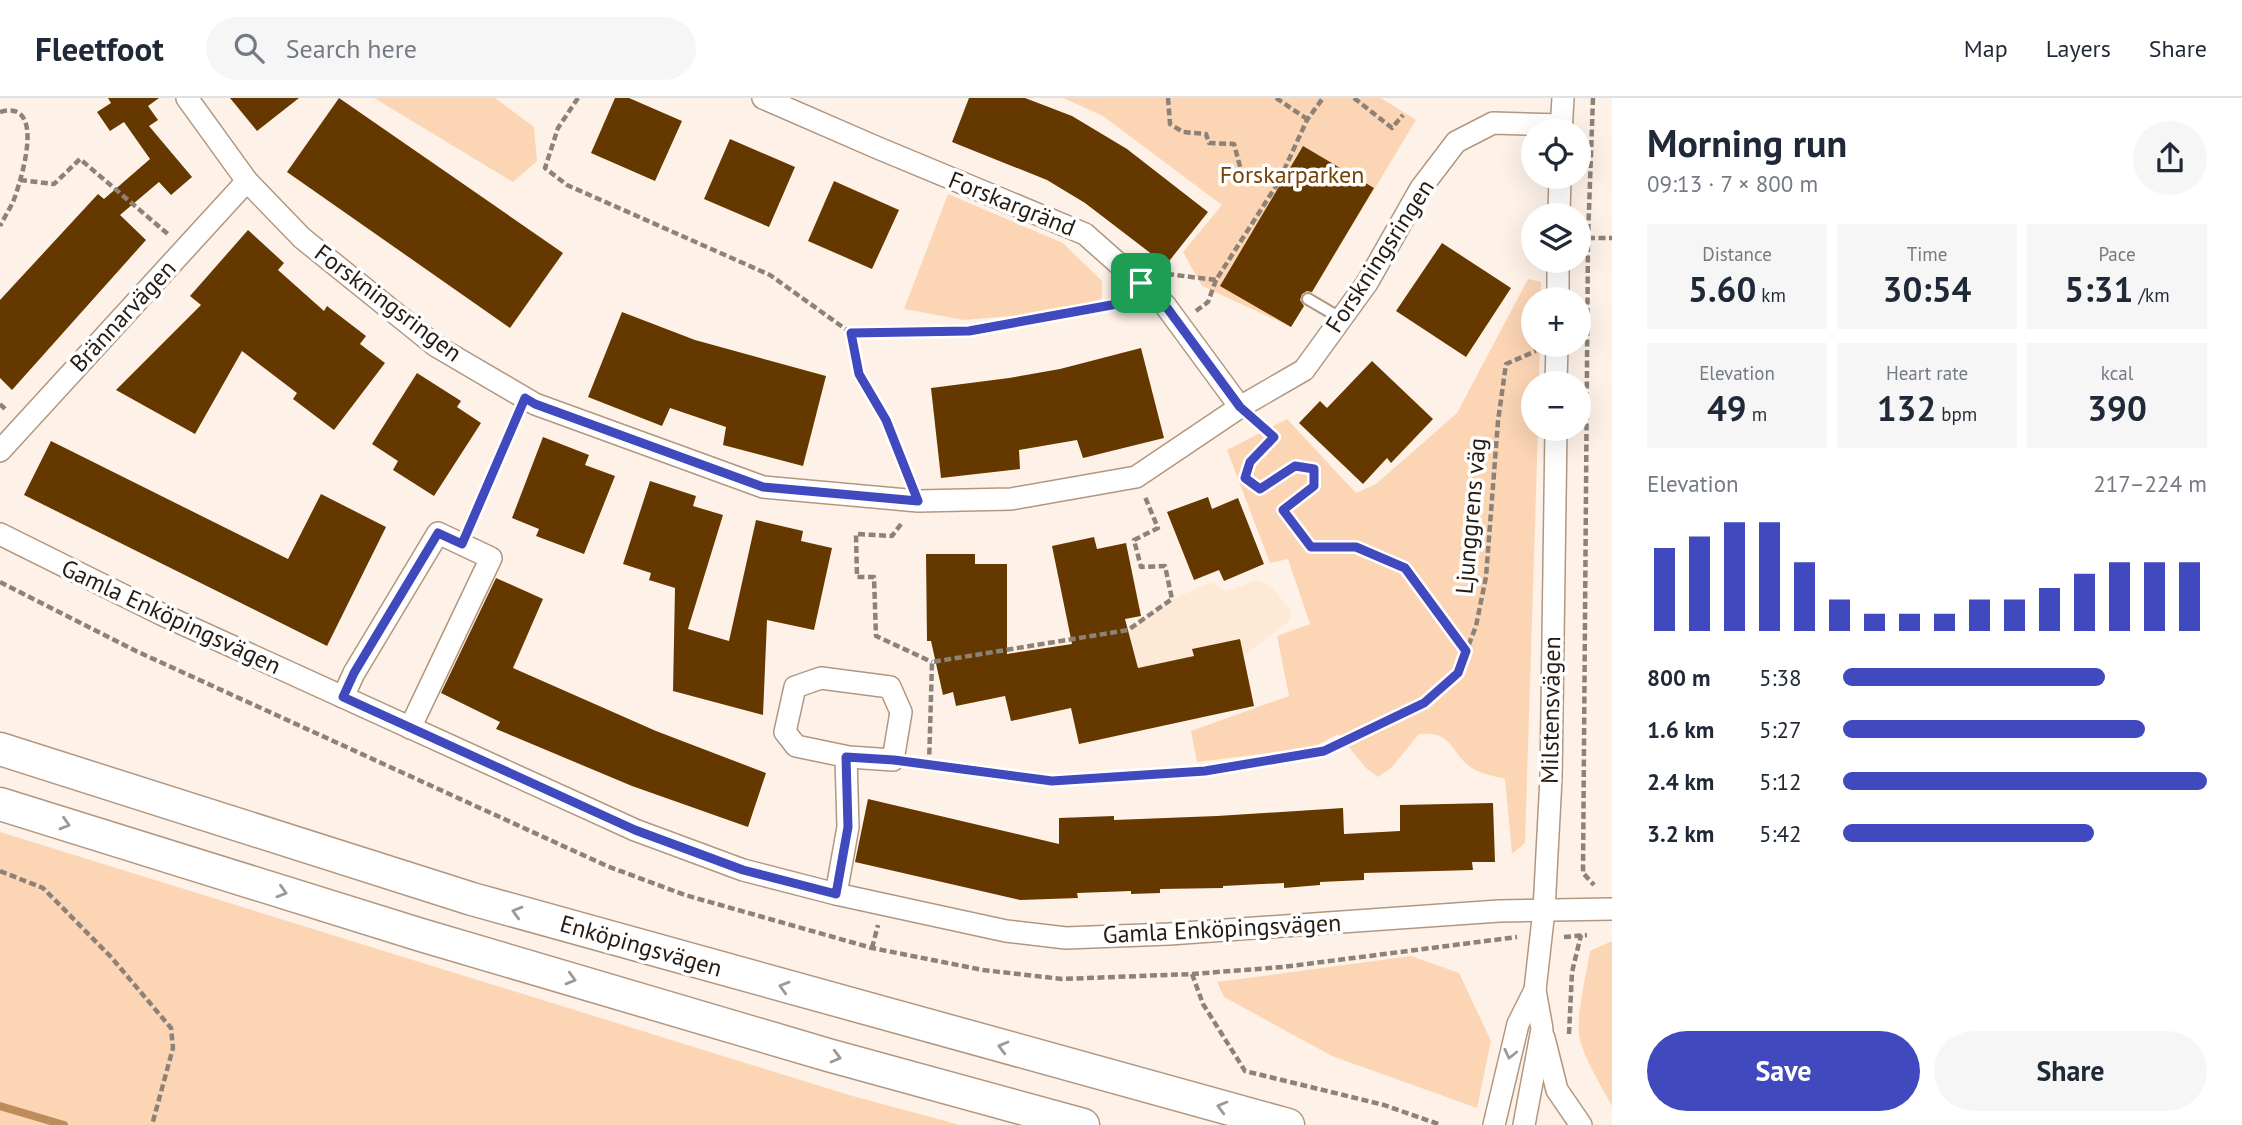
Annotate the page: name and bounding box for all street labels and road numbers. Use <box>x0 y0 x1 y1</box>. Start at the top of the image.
street label: Forskargränd <box>944 164 1080 243</box>
street label: Forskningsringen <box>1318 173 1441 338</box>
street label: Forskningsringen <box>308 237 468 368</box>
street label: Brännarvägen <box>63 253 182 378</box>
street label: Ljunggrens väg <box>1448 437 1493 595</box>
street label: Gamla Enköpingsvägen <box>56 552 286 681</box>
street label: Milstensvägen <box>1534 636 1567 784</box>
street label: Gamla Enköpingsvägen <box>1102 907 1342 950</box>
street label: Enköpingsvägen <box>556 908 726 983</box>

